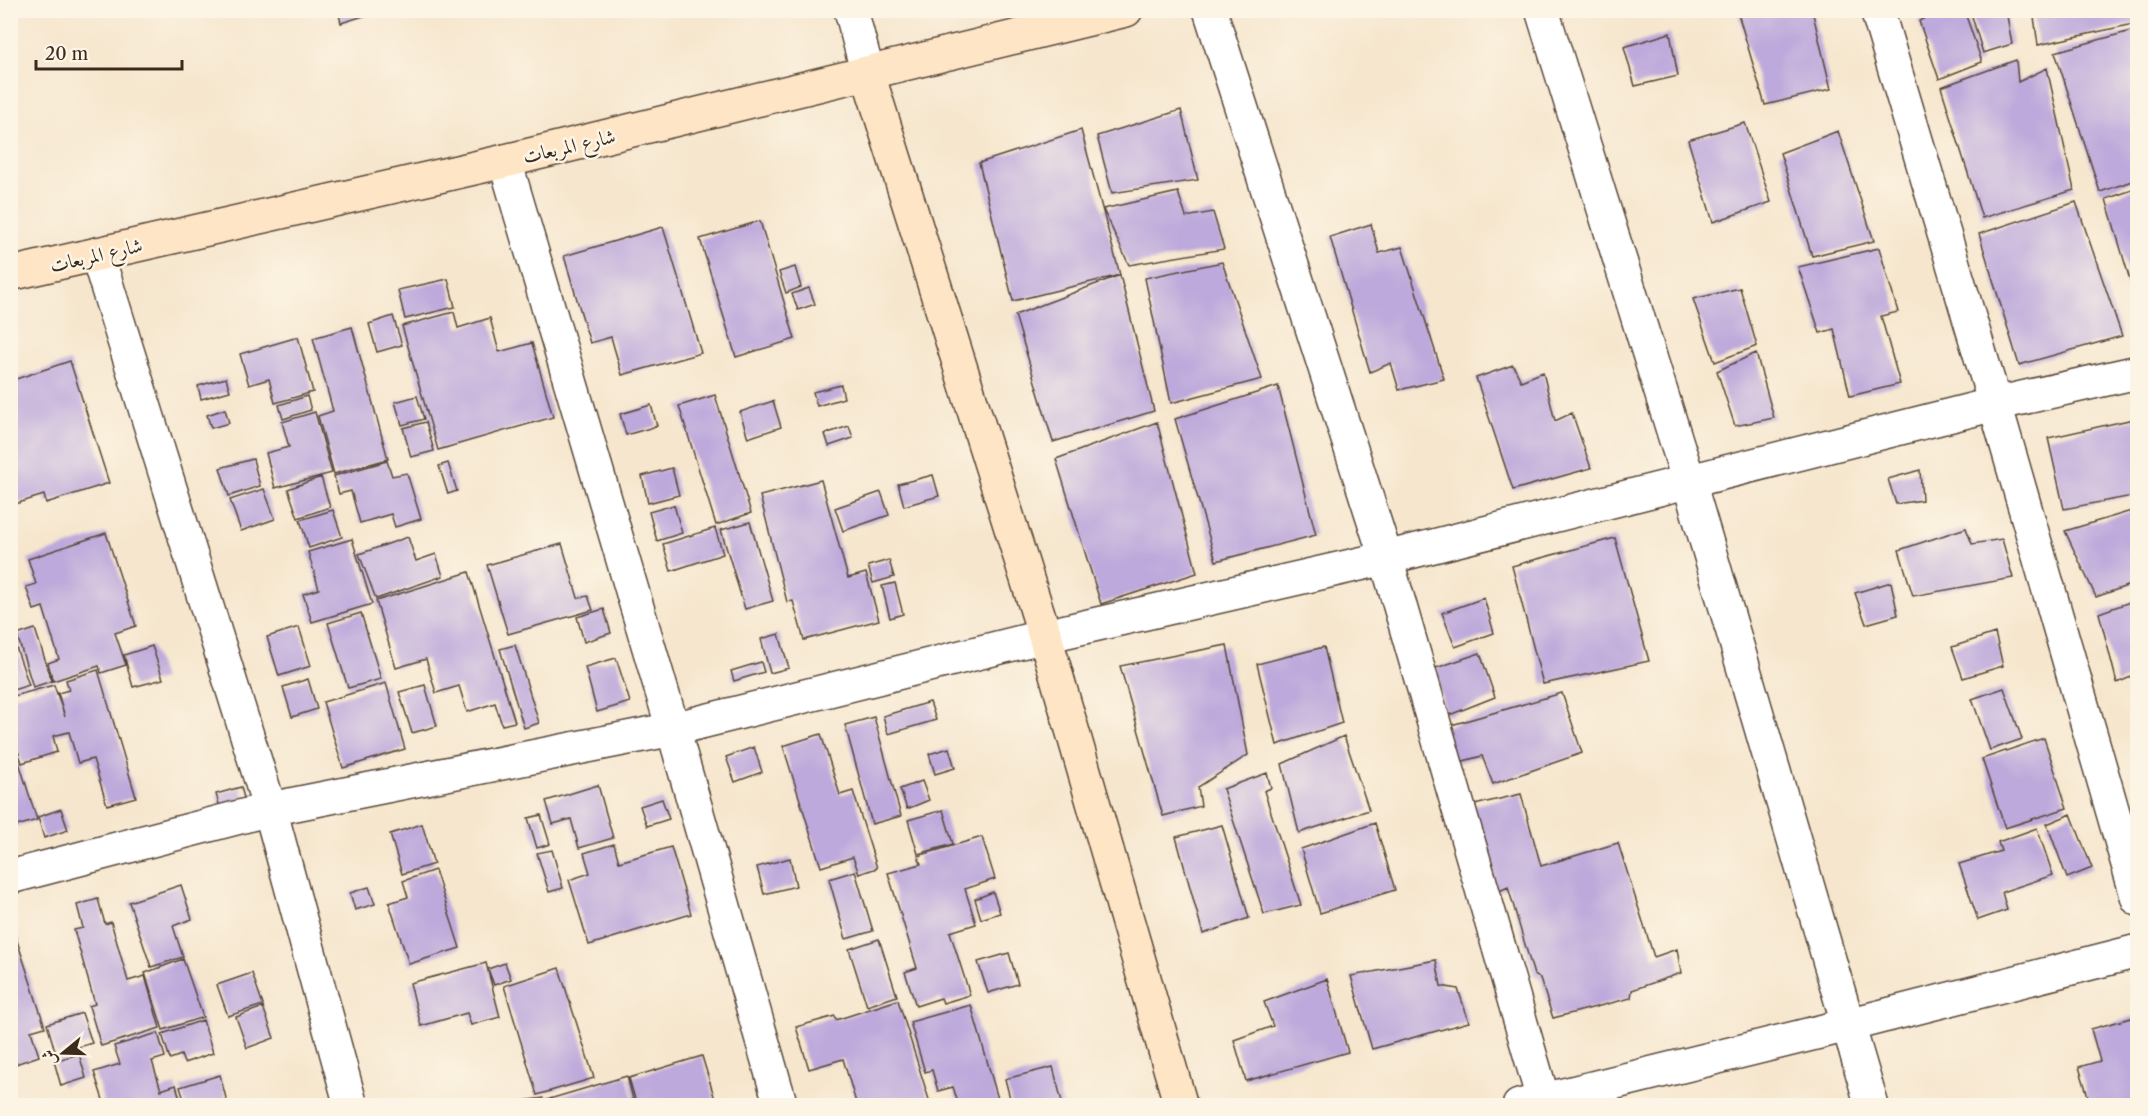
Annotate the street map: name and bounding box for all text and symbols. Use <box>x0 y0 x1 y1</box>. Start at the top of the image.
scale bar <box>36 33 182 71</box>
text: 20 m <box>45 43 89 65</box>
street label: شارع المربعات <box>520 124 619 174</box>
street label: شارع المربعات <box>47 233 146 283</box>
north arrow <box>33 1023 93 1083</box>
text: ش <box>37 1047 61 1069</box>

